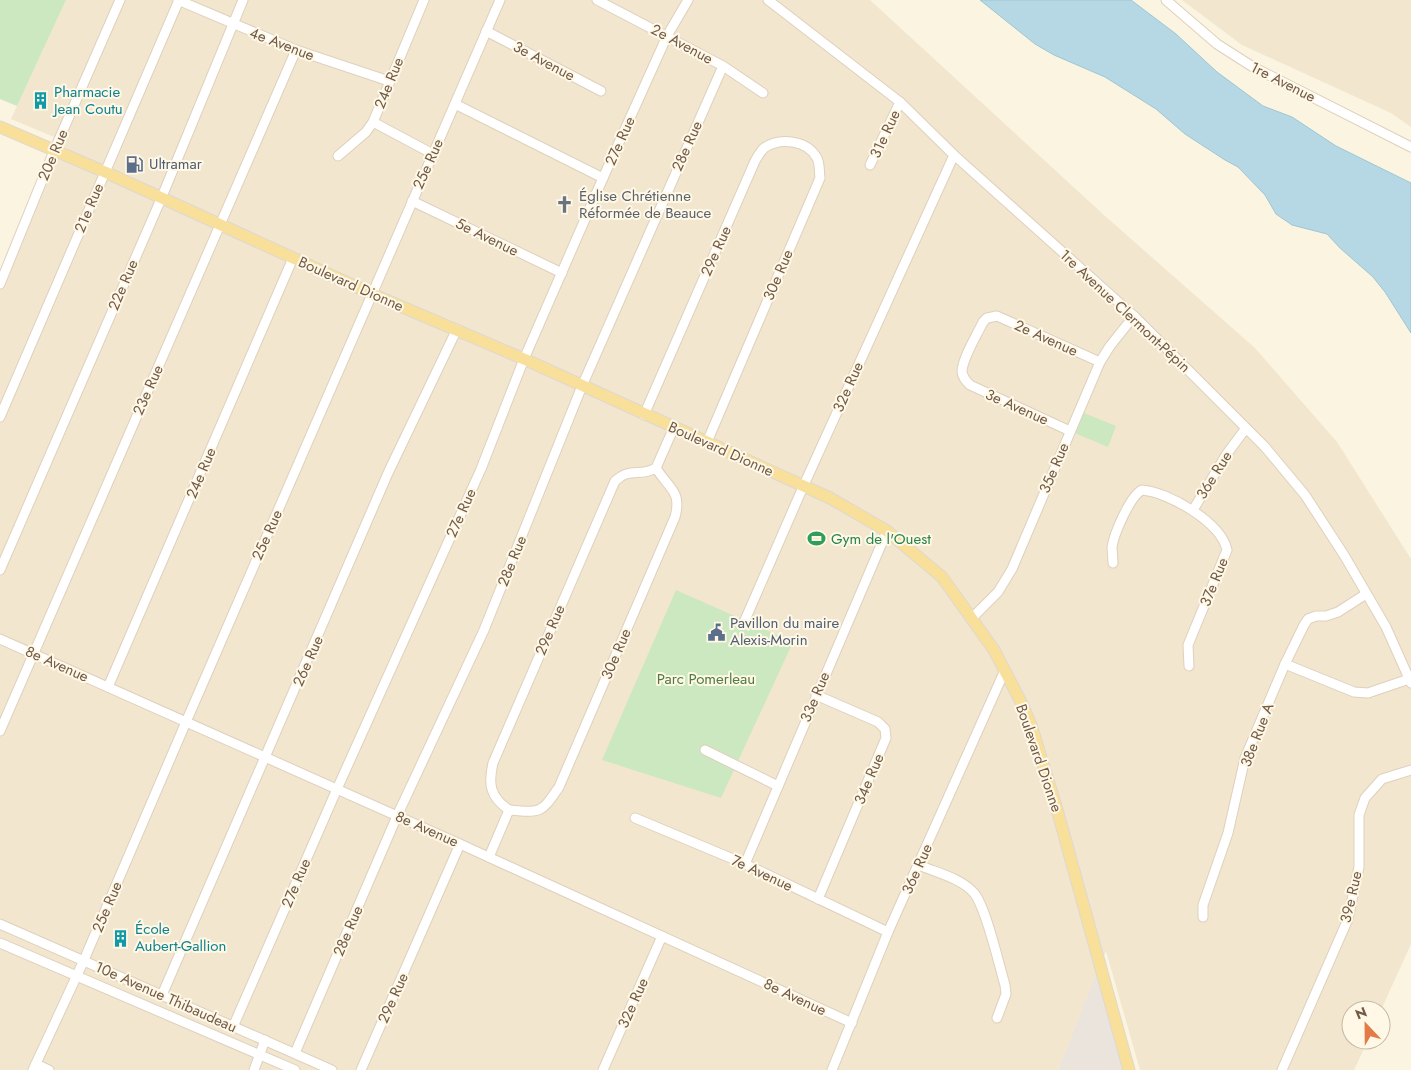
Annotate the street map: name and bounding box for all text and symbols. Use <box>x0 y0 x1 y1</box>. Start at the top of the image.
street label: 2e Avenue <box>647 18 717 70</box>
street label: 4e Avenue <box>246 22 318 66</box>
street label: 3e Avenue <box>509 36 579 87</box>
street label: 24e Rue <box>369 54 409 112</box>
street label: 1re Avenue <box>1247 56 1320 108</box>
place label: Pharmacie Jean Coutu <box>52 81 123 120</box>
building icon: Pharmacie Jean Coutu <box>30 91 50 111</box>
street label: 31e Rue <box>864 106 906 162</box>
street label: 27e Rue <box>599 113 641 169</box>
street label: 28e Rue <box>666 117 708 175</box>
street label: 20e Rue <box>32 126 74 184</box>
street label: 25e Rue <box>407 135 449 193</box>
place label: Ultramar <box>149 153 203 175</box>
fuel station icon: Ultramar <box>125 154 145 174</box>
street label: 21e Rue <box>69 180 109 236</box>
place label: Église Chrétienne Réformée de Beauce <box>579 185 712 224</box>
church icon: Église Chrétienne Réformée de Beauce <box>555 195 575 215</box>
street label: 5e Avenue <box>452 212 522 262</box>
street label: 29e Rue <box>695 222 737 280</box>
street label: 1re Avenue Clermont-Pépin <box>1055 244 1195 378</box>
street label: 30e Rue <box>757 246 799 304</box>
street label: Boulevard Dionne <box>295 251 407 317</box>
street label: 22e Rue <box>102 256 144 314</box>
street label: 2e Avenue <box>1011 314 1082 362</box>
street label: 32e Rue <box>827 358 869 416</box>
street label: 23e Rue <box>127 361 169 419</box>
street label: 3e Avenue <box>982 383 1052 431</box>
street label: Boulevard Dionne <box>665 416 777 482</box>
street label: 35e Rue <box>1034 439 1075 497</box>
street label: 24e Rue <box>180 444 222 502</box>
street label: 36e Rue <box>1191 446 1238 503</box>
street label: 27e Rue <box>440 485 482 541</box>
street label: 25e Rue <box>246 506 288 564</box>
place label: Gym de l'Ouest <box>831 528 931 550</box>
sports icon: Gym de l'Ouest <box>807 529 827 549</box>
street label: 28e Rue <box>492 532 532 590</box>
street label: 37e Rue <box>1194 554 1234 610</box>
street label: 29e Rue <box>530 601 571 659</box>
place label: Pavillon du maire Alexis-Morin <box>730 612 840 651</box>
public building icon: Pavillon du maire Alexis-Morin <box>706 622 726 642</box>
street label: 30e Rue <box>595 625 637 683</box>
street label: 26e Rue <box>287 632 329 690</box>
street label: 8e Avenue <box>22 640 92 688</box>
park label: Parc Pomerleau <box>657 668 755 690</box>
street label: 33e Rue <box>795 668 836 726</box>
street label: 38e Rue A <box>1235 700 1279 770</box>
street label: Boulevard Dionne <box>1010 701 1068 815</box>
street label: 34e Rue <box>848 750 890 808</box>
street label: 8e Avenue <box>392 805 462 853</box>
street label: 36e Rue <box>896 840 938 898</box>
street label: 7e Avenue <box>728 849 797 897</box>
street label: 27e Rue <box>276 855 316 911</box>
street label: 39e Rue <box>1334 869 1368 925</box>
street label: 25e Rue <box>86 878 128 936</box>
street label: 28e Rue <box>328 902 369 960</box>
place label: École Aubert-Gallion <box>135 918 226 957</box>
building icon: École Aubert-Gallion <box>111 928 131 948</box>
street label: 10e Avenue Thibaudeau <box>92 956 240 1038</box>
street label: 29e Rue <box>372 969 414 1027</box>
street label: 8e Avenue <box>760 973 830 1021</box>
street label: 32e Rue <box>612 974 654 1032</box>
north arrow <box>1341 1000 1391 1050</box>
text: N <box>1352 1002 1370 1024</box>

